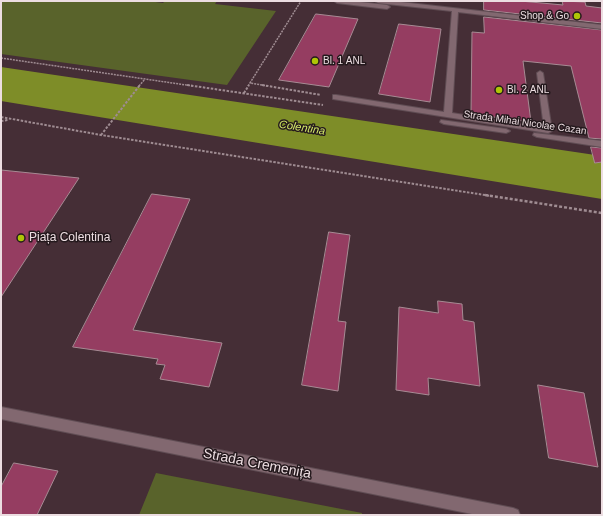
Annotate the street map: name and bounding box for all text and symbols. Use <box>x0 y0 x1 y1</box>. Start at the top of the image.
place label: Shop & Go <box>520 10 569 22</box>
marker: Shop & Go <box>572 11 582 21</box>
place label: Bl. 1 ANL <box>323 55 365 67</box>
marker: Bl. 1 ANL <box>310 56 320 66</box>
place label: Bl. 2 ANL <box>507 84 549 96</box>
marker: Bl. 2 ANL <box>494 85 504 95</box>
street label: Strada Mihai Nicolae Cazan <box>463 108 587 138</box>
water label: Colentina <box>278 118 326 138</box>
place label: Piața Colentina <box>29 231 110 245</box>
marker: Piața Colentina <box>16 233 26 243</box>
street label: Strada Cremenița <box>202 445 312 483</box>

